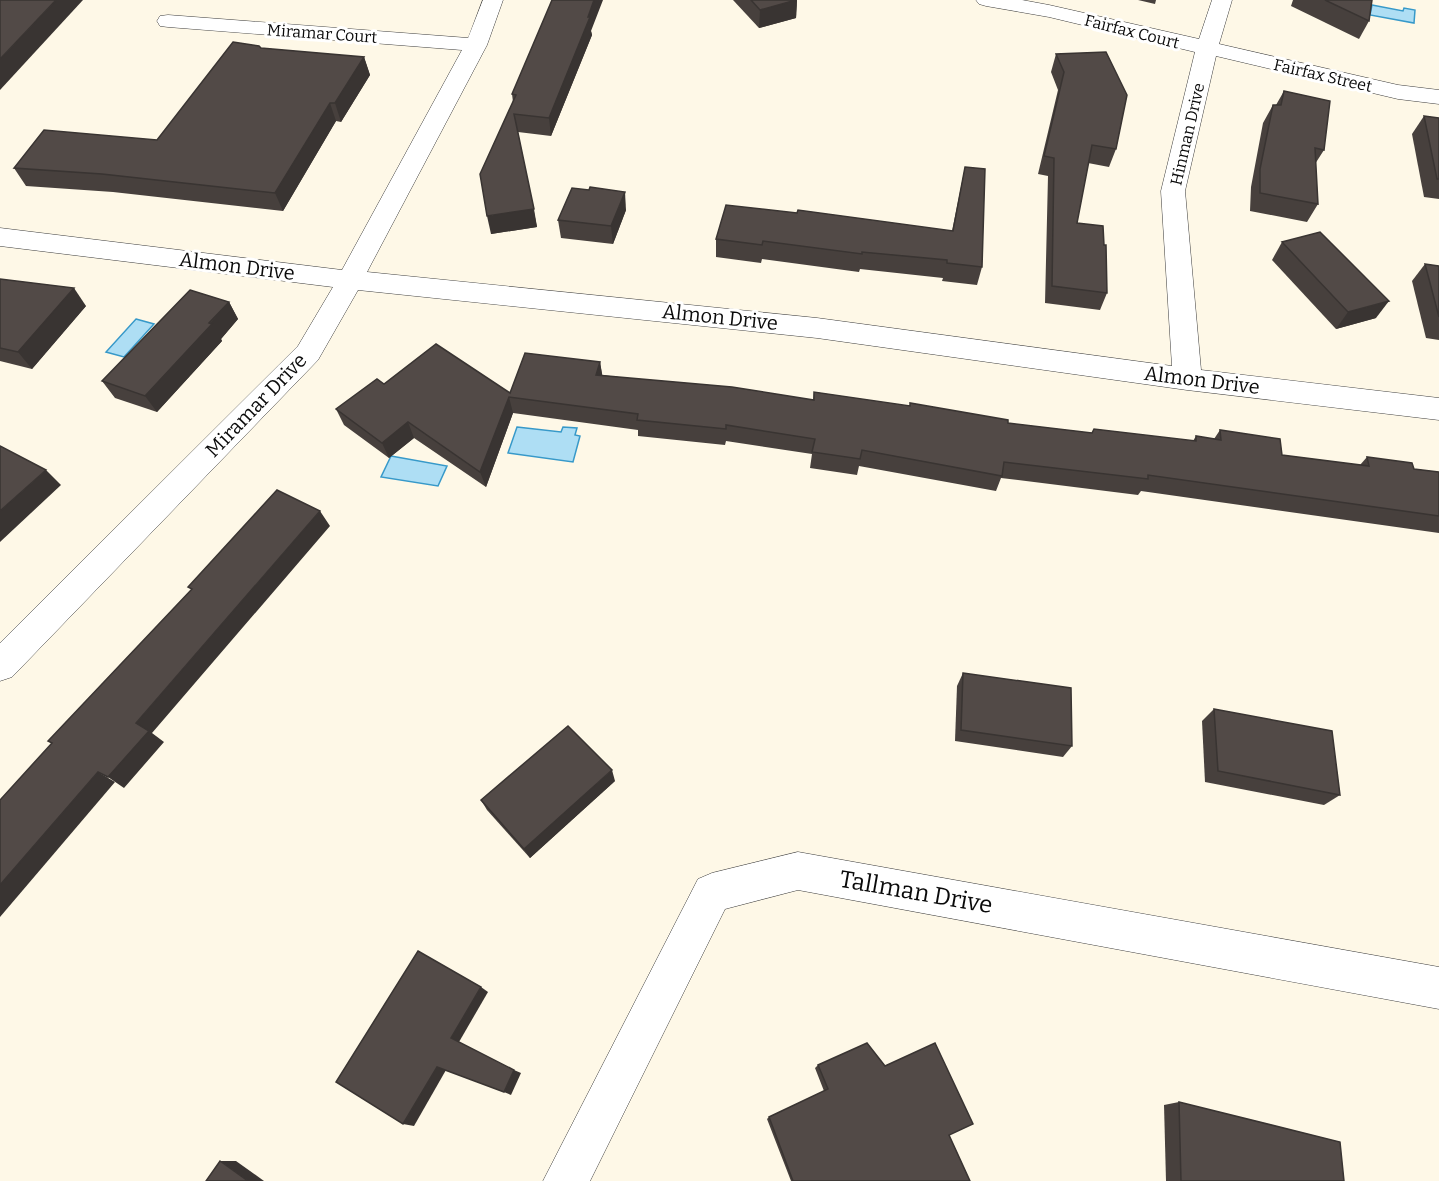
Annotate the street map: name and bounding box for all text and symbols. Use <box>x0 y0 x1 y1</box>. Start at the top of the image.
street label: Fairfax Court <box>1082 11 1181 52</box>
street label: Miramar Court <box>266 20 378 47</box>
street label: Fairfax Street <box>1272 55 1374 96</box>
street label: Hinman Drive <box>1166 81 1208 187</box>
street label: Almon Drive <box>178 247 296 285</box>
street label: Almon Drive <box>661 299 779 335</box>
street label: Miramar Drive <box>200 348 312 462</box>
street label: Almon Drive <box>1143 361 1261 399</box>
street label: Tallman Drive <box>837 865 995 919</box>

